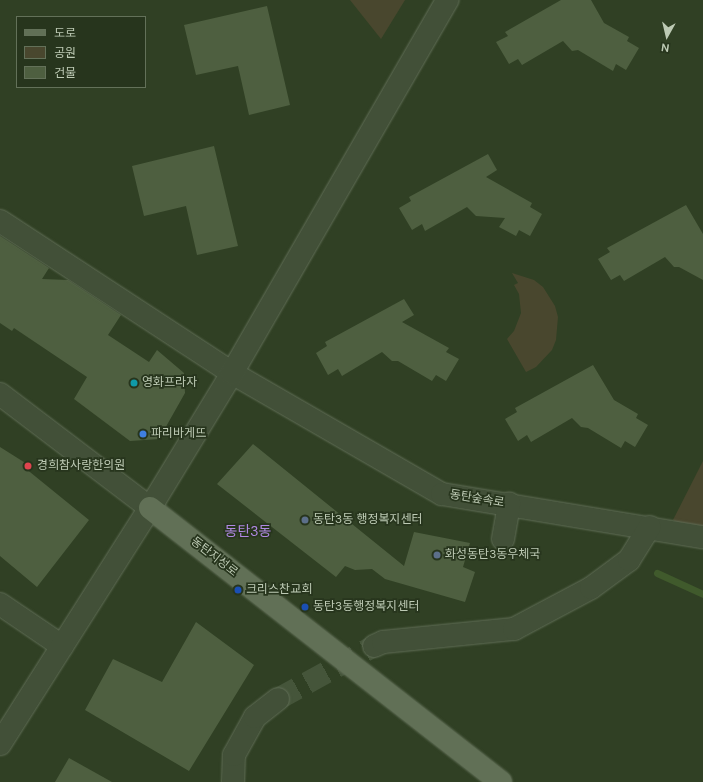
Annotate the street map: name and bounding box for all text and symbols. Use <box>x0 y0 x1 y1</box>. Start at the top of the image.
legend <box>16 16 146 88</box>
north arrow <box>647 16 687 56</box>
text: 도로 <box>54 25 76 41</box>
text: N <box>660 40 670 55</box>
text: 공원 <box>54 45 76 61</box>
text: 건물 <box>54 65 76 81</box>
place label: 영화프라자 <box>142 376 197 390</box>
marker: 영화프라자 <box>129 378 139 388</box>
place label: 파리바게뜨 <box>151 427 206 441</box>
marker: 파리바게뜨 <box>138 429 148 439</box>
place label: 경희참사랑한의원 <box>37 459 125 473</box>
marker: 경희참사랑한의원 <box>22 460 34 472</box>
street label: 동탄숲속로 <box>449 488 505 510</box>
place label: 동탄3동 행정복지센터 <box>313 513 423 527</box>
marker: 동탄3동 행정복지센터 <box>300 515 310 525</box>
district label: 동탄3동 <box>225 523 271 539</box>
street label: 동탄지성로 <box>188 534 240 580</box>
place label: 화성동탄3동우체국 <box>445 548 540 562</box>
marker: 화성동탄3동우체국 <box>432 550 442 560</box>
place label: 크리스찬교회 <box>246 583 312 597</box>
marker: 크리스찬교회 <box>233 585 243 595</box>
place label: 동탄3동행정복지센터 <box>313 600 419 614</box>
marker: 동탄3동행정복지센터 <box>300 602 310 612</box>

